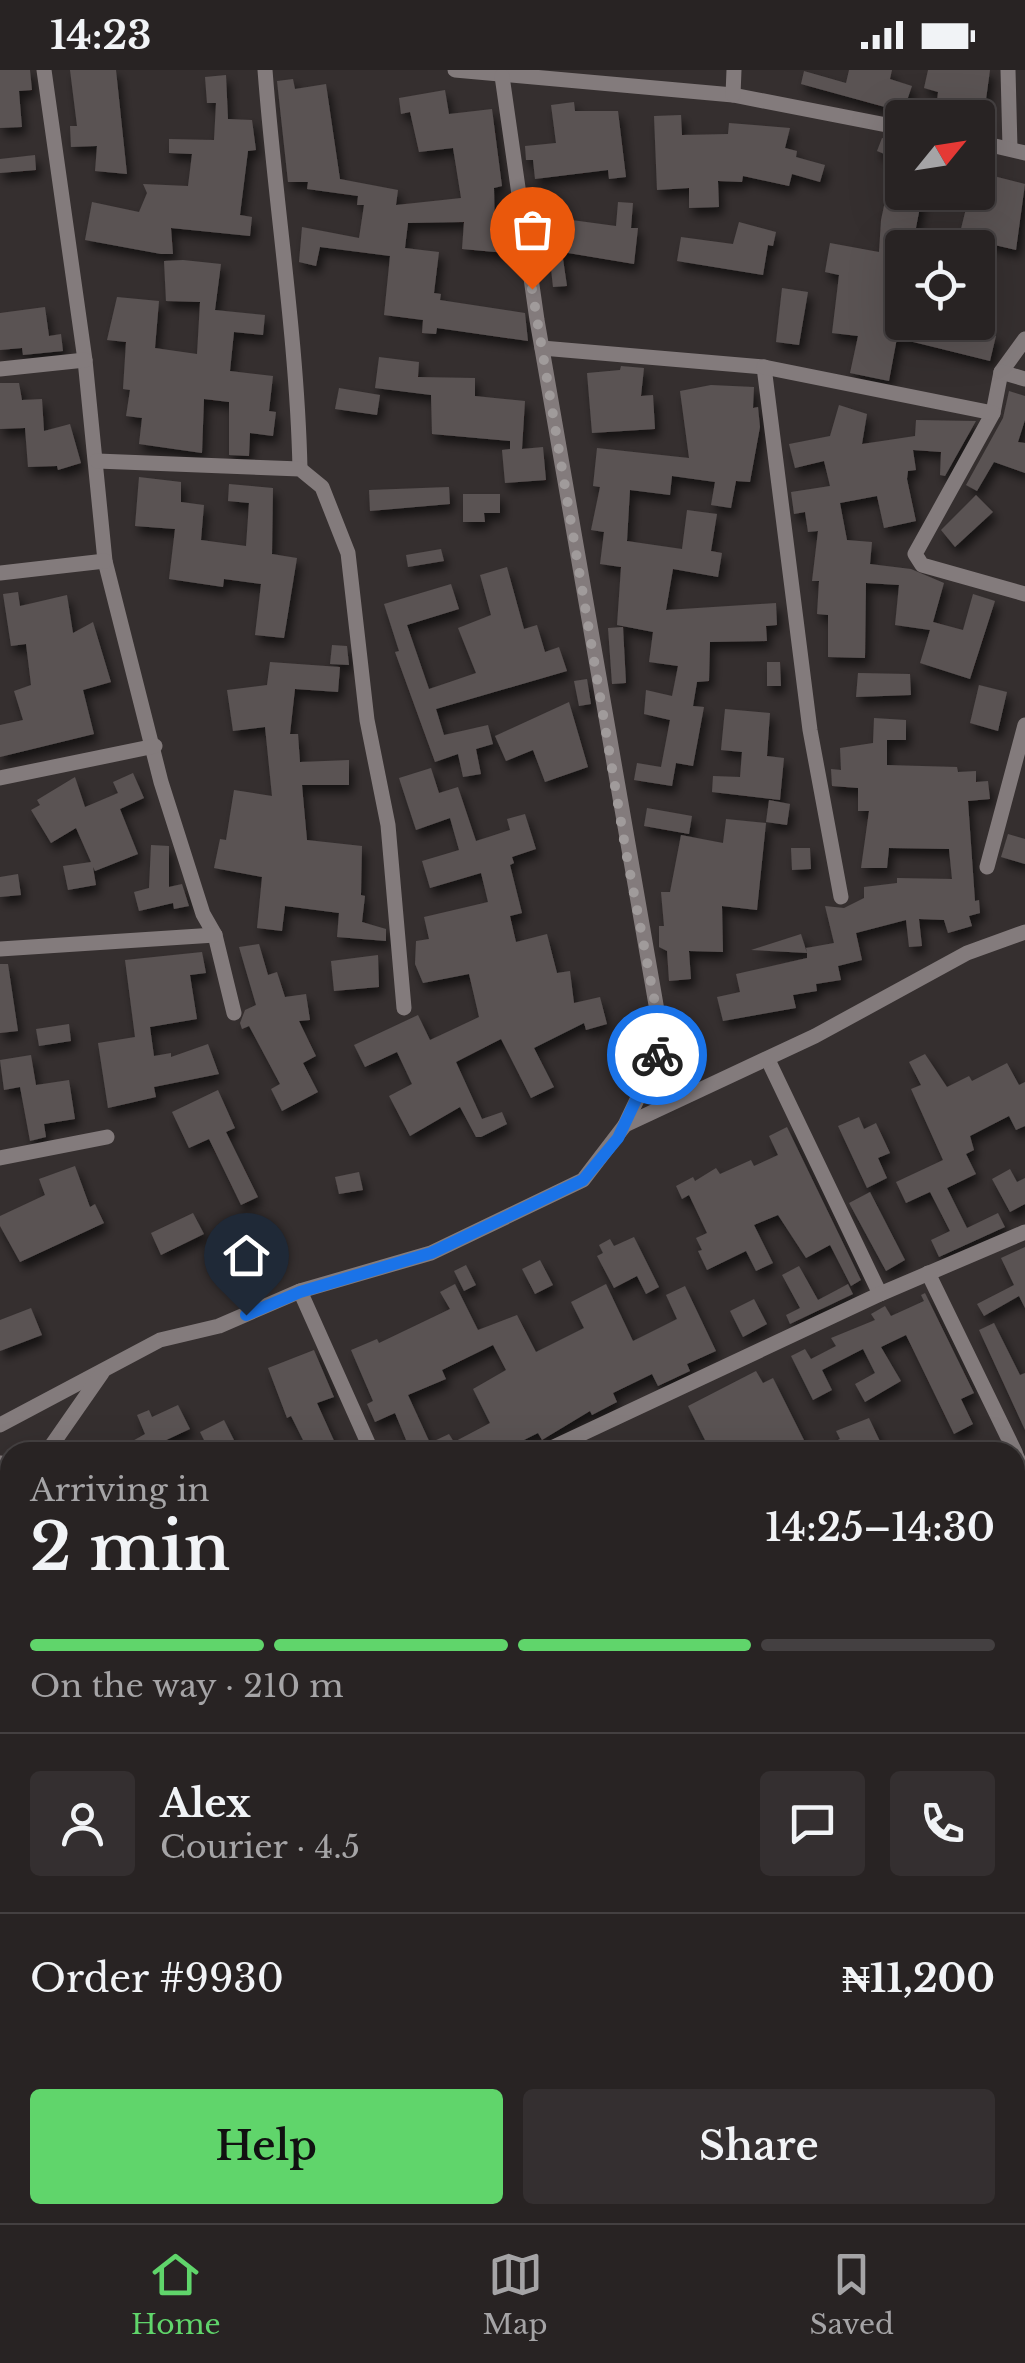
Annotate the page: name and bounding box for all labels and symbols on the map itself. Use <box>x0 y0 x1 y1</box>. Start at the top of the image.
north arrow <box>885 100 995 210</box>
pin <box>490 187 575 290</box>
courier <box>607 1005 707 1105</box>
pin <box>204 1213 289 1316</box>

